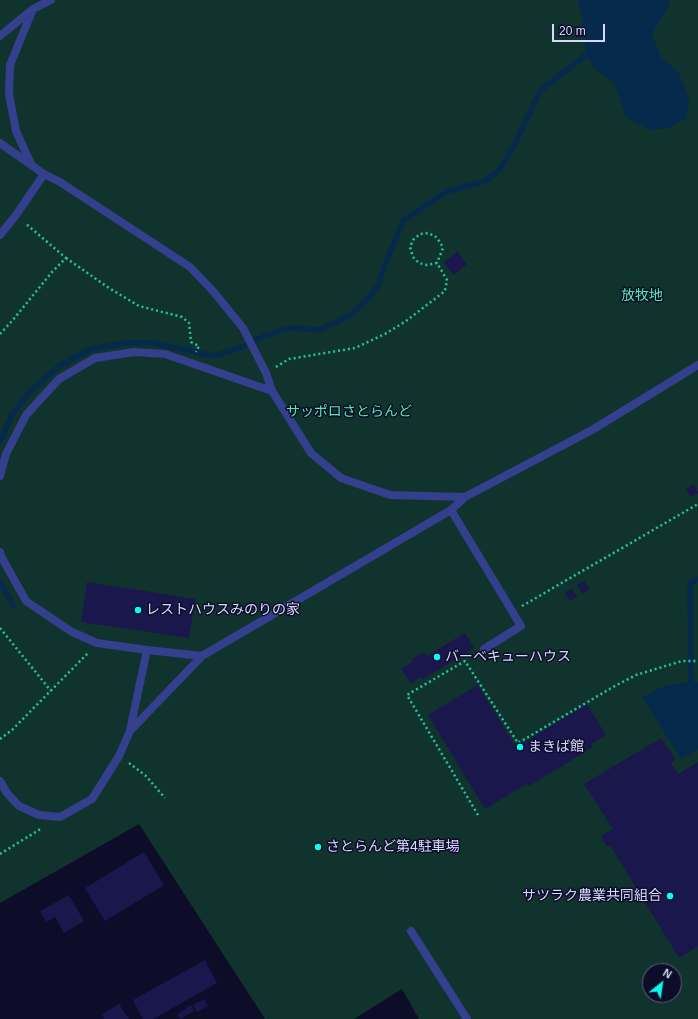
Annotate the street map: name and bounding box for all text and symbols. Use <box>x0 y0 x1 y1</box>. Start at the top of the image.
scale bar <box>554 16 607 42</box>
text: 20 m <box>559 24 586 38</box>
park label: 放牧地 <box>621 288 663 304</box>
park label: サッポロさとらんど <box>286 404 412 420</box>
place label: レストハウスみのりの家 <box>146 602 300 618</box>
marker: レストハウスみのりの家 <box>133 605 143 615</box>
place label: バーベキューハウス <box>445 649 571 665</box>
marker: バーベキューハウス <box>432 652 442 662</box>
place label: まきば館 <box>528 739 584 755</box>
marker: まきば館 <box>515 742 525 752</box>
place label: さとらんど第4駐車場 <box>326 839 460 855</box>
marker: さとらんど第4駐車場 <box>313 842 323 852</box>
place label: サツラク農業共同組合 <box>522 888 662 904</box>
marker: サツラク農業共同組合 <box>665 891 675 901</box>
north arrow <box>642 963 682 1003</box>
text: N <box>661 966 674 981</box>

